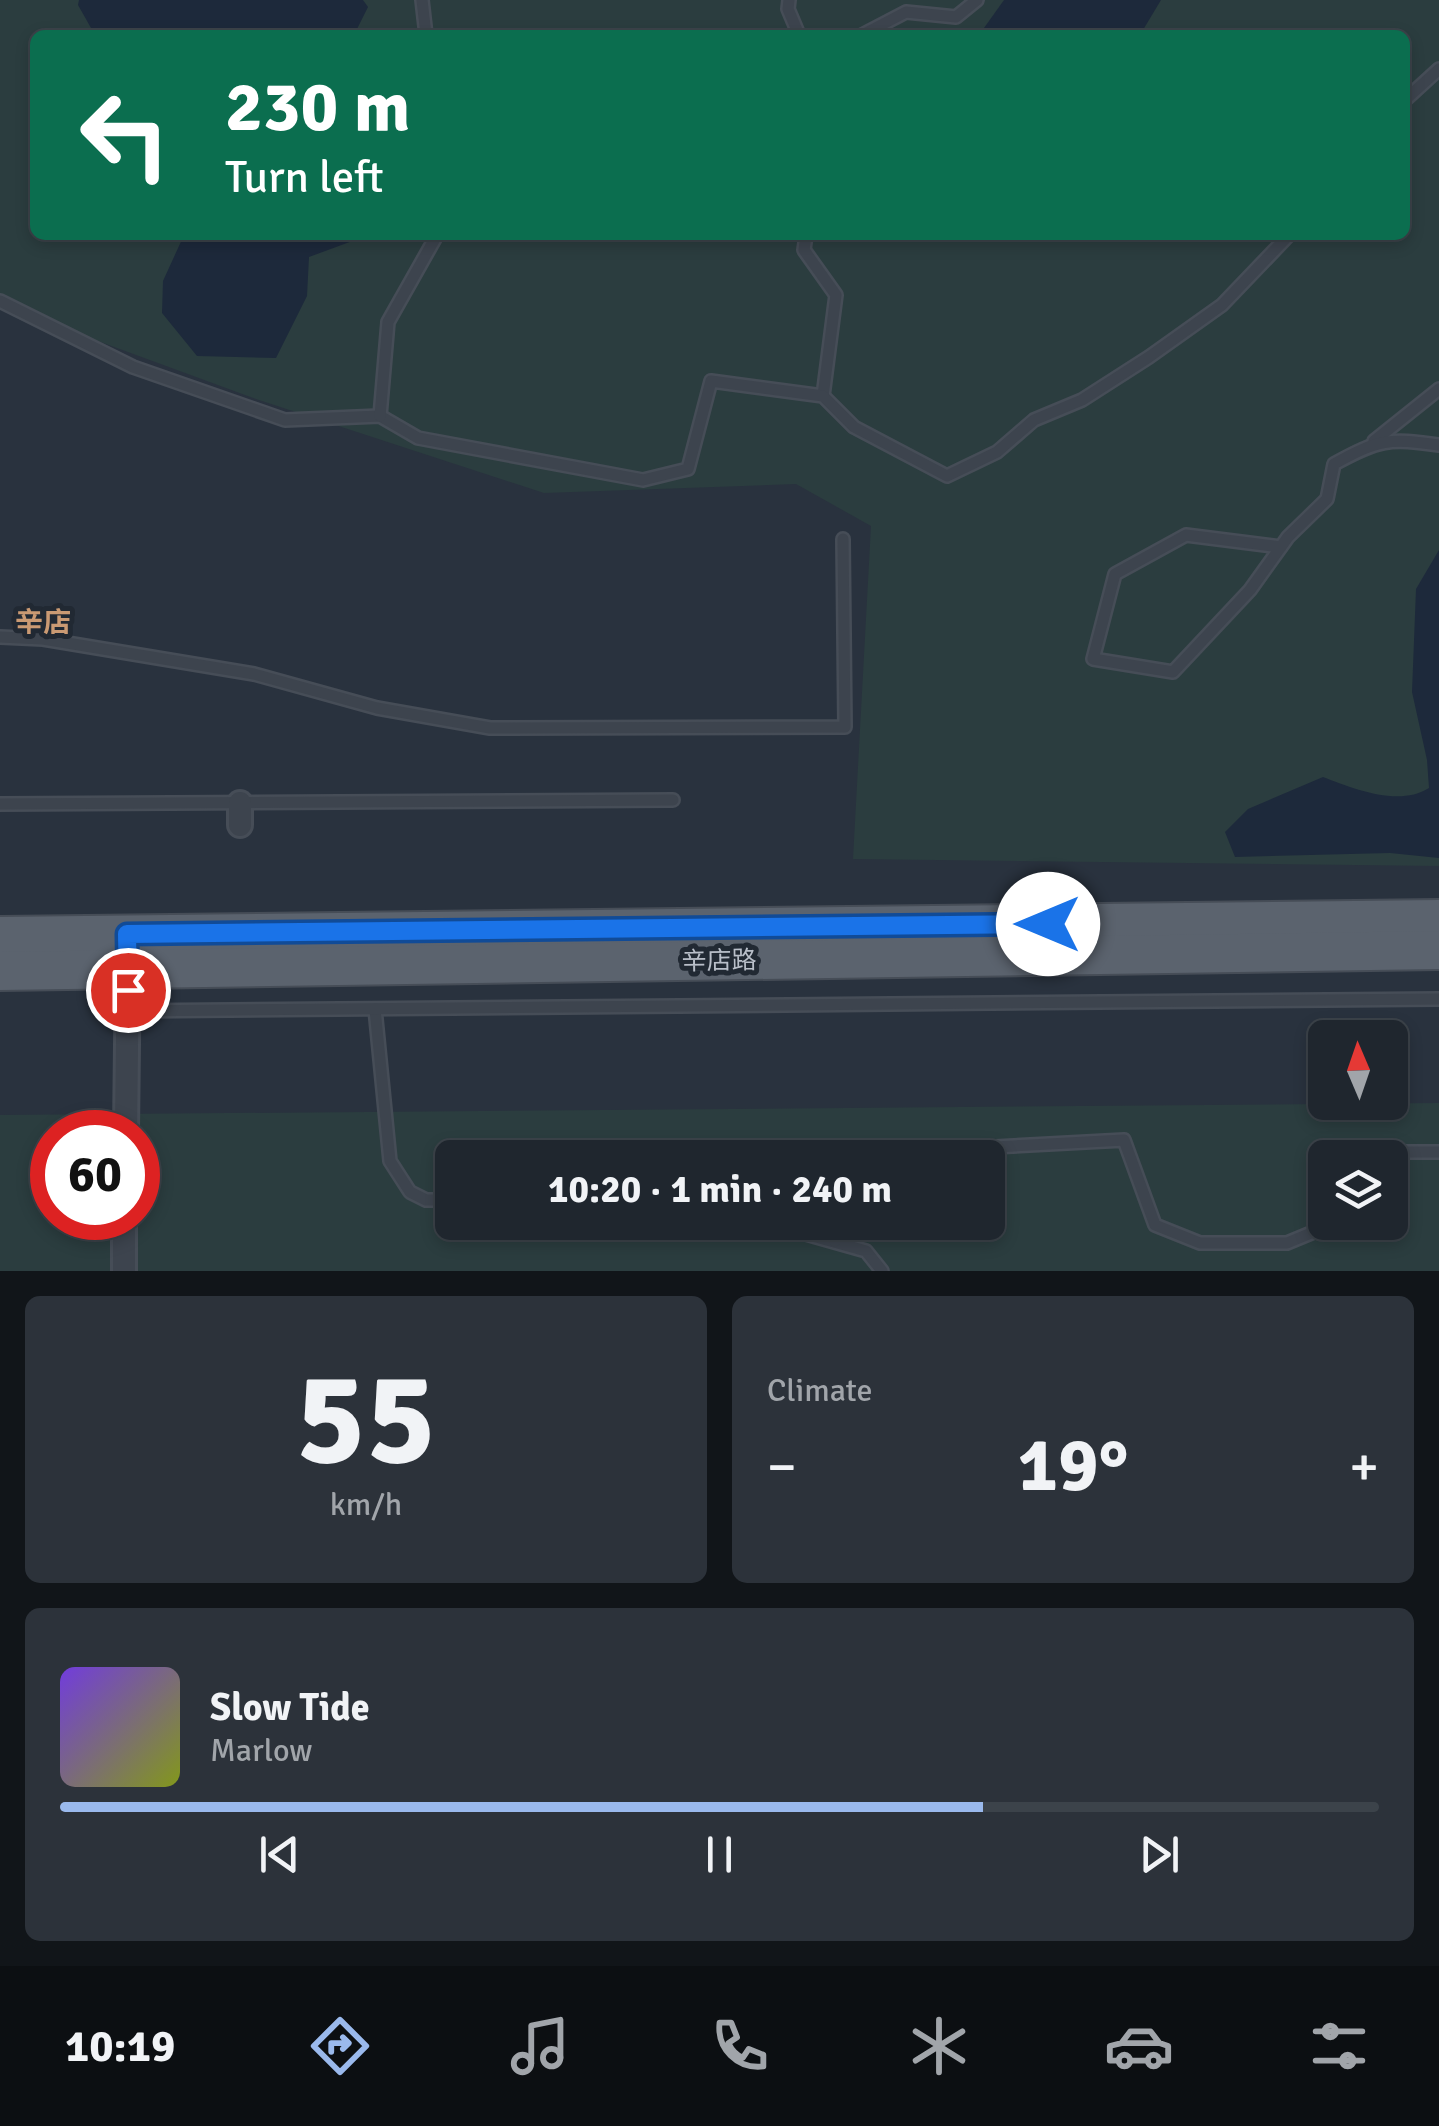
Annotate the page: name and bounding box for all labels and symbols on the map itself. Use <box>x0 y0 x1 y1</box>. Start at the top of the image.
district label: 辛店 <box>15 606 71 640</box>
position arrow <box>996 872 1100 976</box>
street label: 辛店路 <box>681 944 757 977</box>
pin <box>86 948 171 1033</box>
north arrow <box>1308 1020 1408 1120</box>
speed limit sign: 60 <box>30 1110 160 1240</box>

